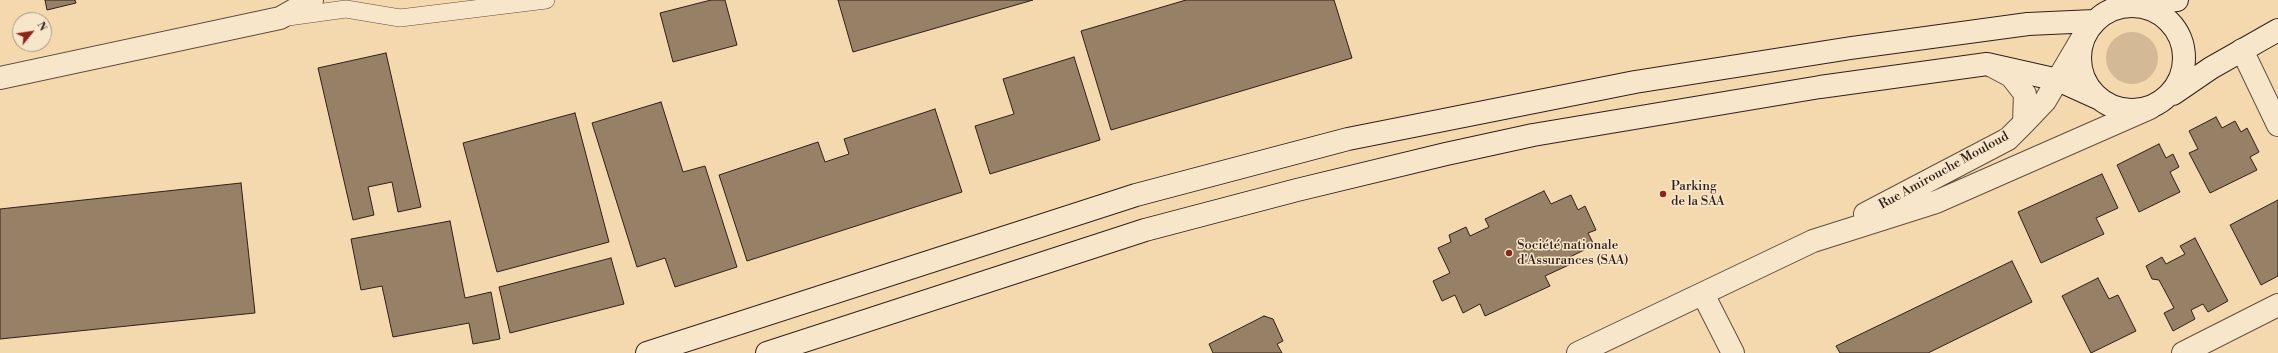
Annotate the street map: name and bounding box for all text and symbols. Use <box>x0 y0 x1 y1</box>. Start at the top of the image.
north arrow <box>12 12 52 52</box>
text: N <box>33 19 50 34</box>
street label: Rue Amirouche Mouloud <box>1876 129 2012 213</box>
place label: Parking de la SAA <box>1671 179 1725 210</box>
marker: Parking de la SAA <box>1658 189 1668 199</box>
place label: Société nationale d'Assurances (SAA) <box>1517 238 1628 269</box>
marker: Société nationale d'Assurances (SAA) <box>1504 248 1514 258</box>

